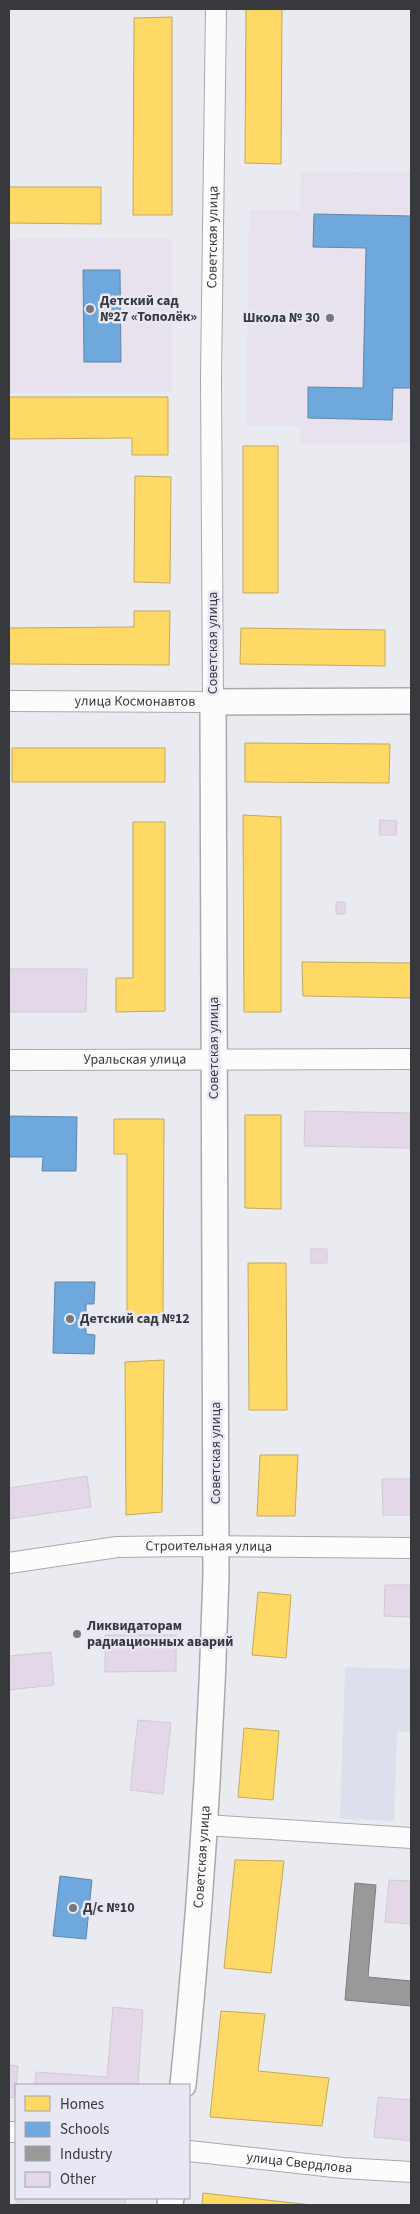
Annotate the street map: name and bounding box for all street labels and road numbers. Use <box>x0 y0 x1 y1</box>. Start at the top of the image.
street label: Советская улица <box>202 185 224 289</box>
street label: Советская улица <box>203 592 223 694</box>
street label: улица Космонавтов <box>75 691 195 712</box>
street label: Советская улица <box>204 997 224 1099</box>
street label: Уральская улица <box>84 1050 186 1070</box>
street label: Советская улица <box>206 1402 226 1504</box>
street label: Строительная улица <box>145 1536 272 1557</box>
street label: Советская улица <box>189 1805 216 1909</box>
street label: улица Свердлова <box>245 2147 353 2179</box>

